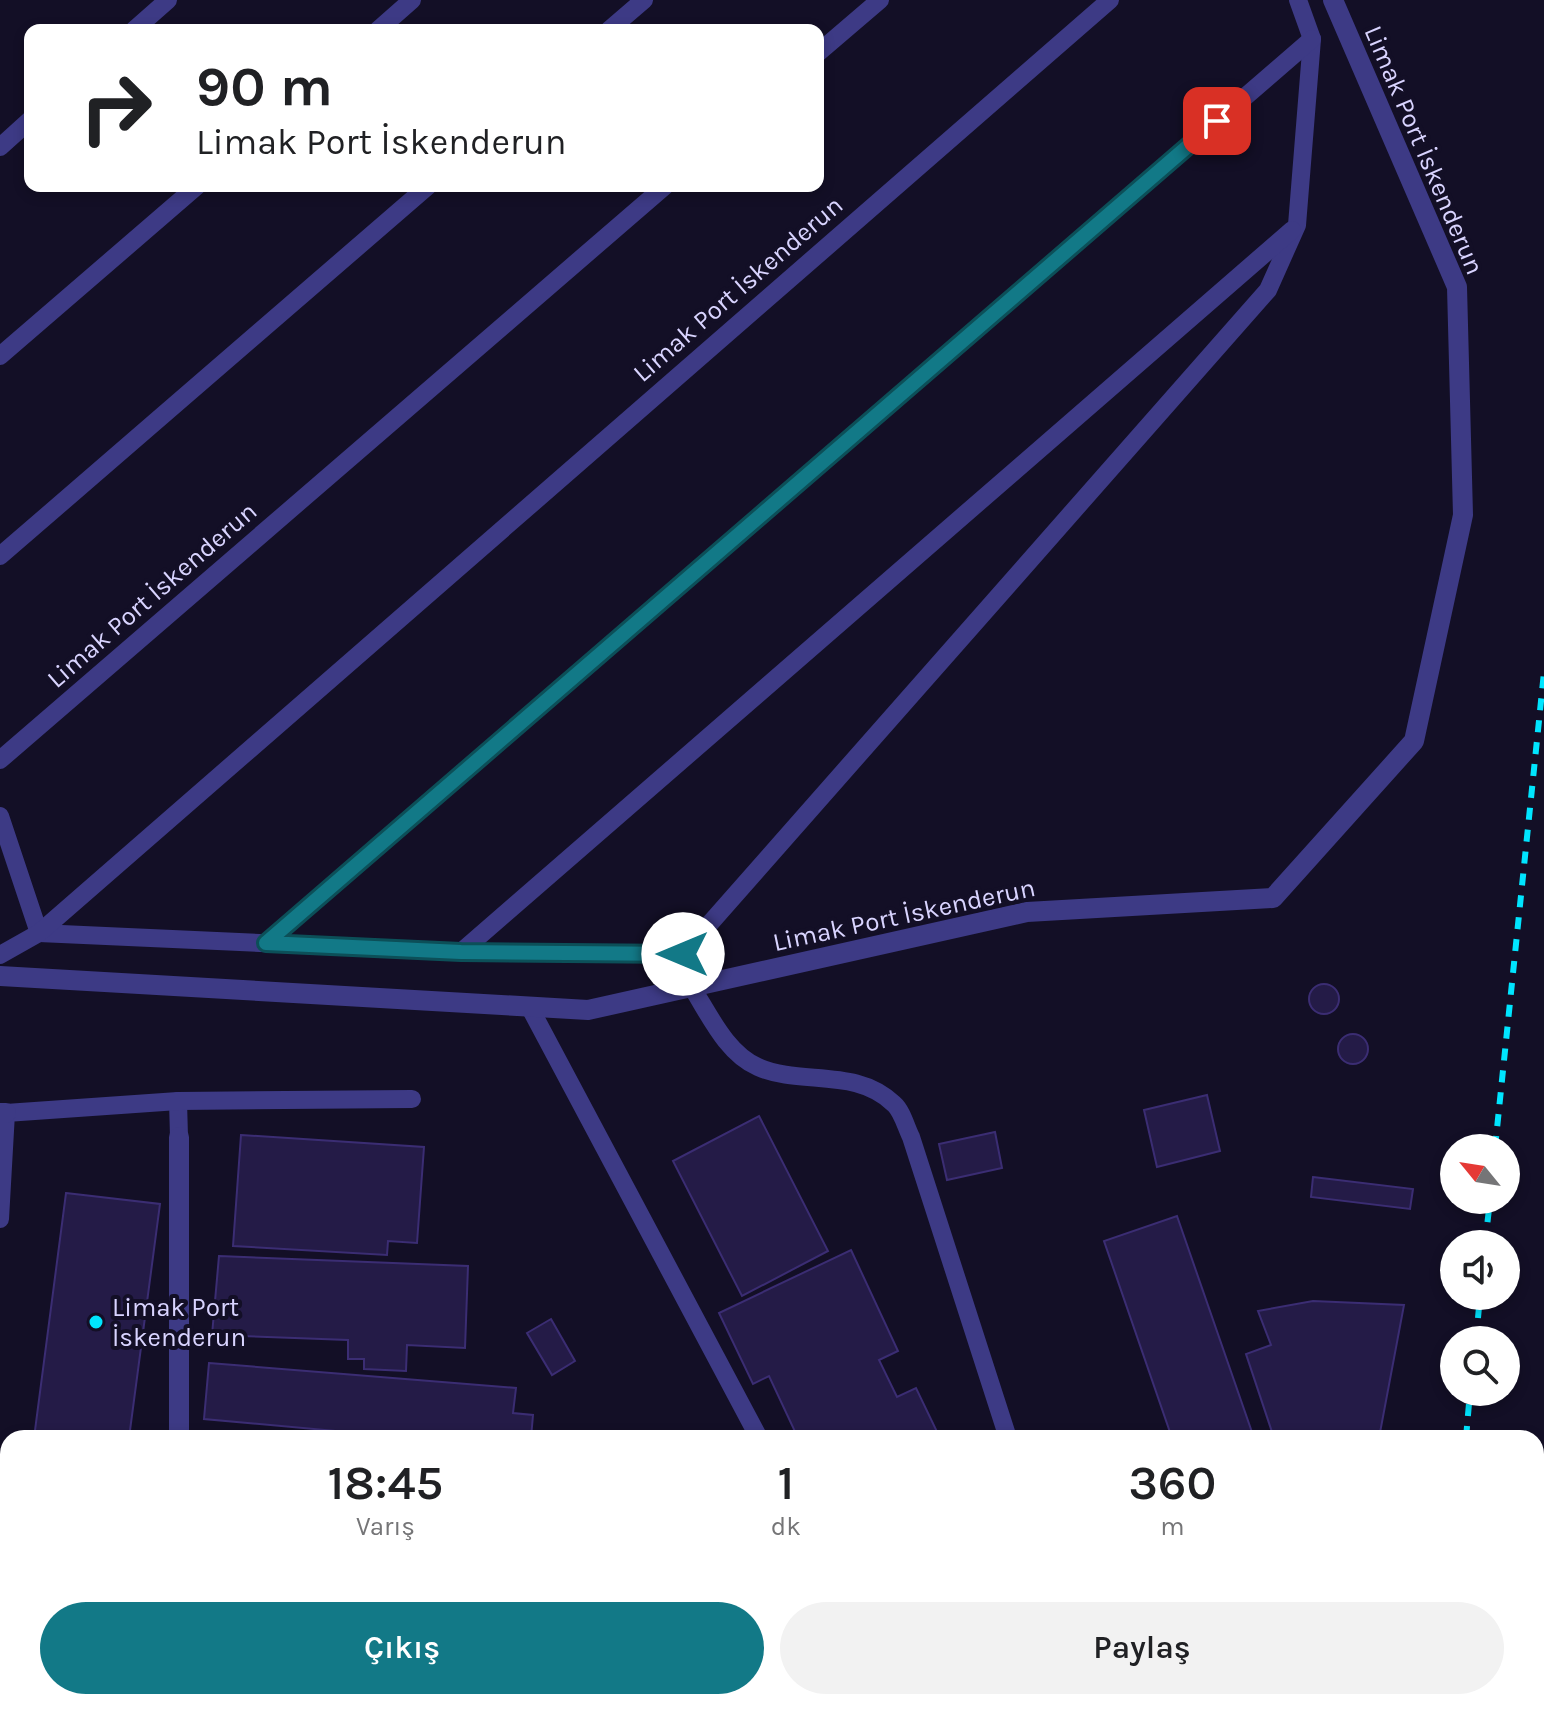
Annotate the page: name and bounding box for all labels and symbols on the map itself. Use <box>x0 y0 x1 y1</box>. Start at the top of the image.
street label: Limak Port İskenderun <box>1357 21 1491 279</box>
pin <box>1183 87 1251 155</box>
street label: Limak Port İskenderun <box>627 190 849 388</box>
street label: Limak Port İskenderun <box>41 496 263 694</box>
street label: Limak Port İskenderun <box>770 872 1038 958</box>
position arrow <box>641 912 725 996</box>
north arrow <box>1440 1134 1520 1214</box>
place label: Limak Port İskenderun <box>112 1292 246 1353</box>
marker: Limak Port İskenderun <box>87 1313 105 1331</box>

